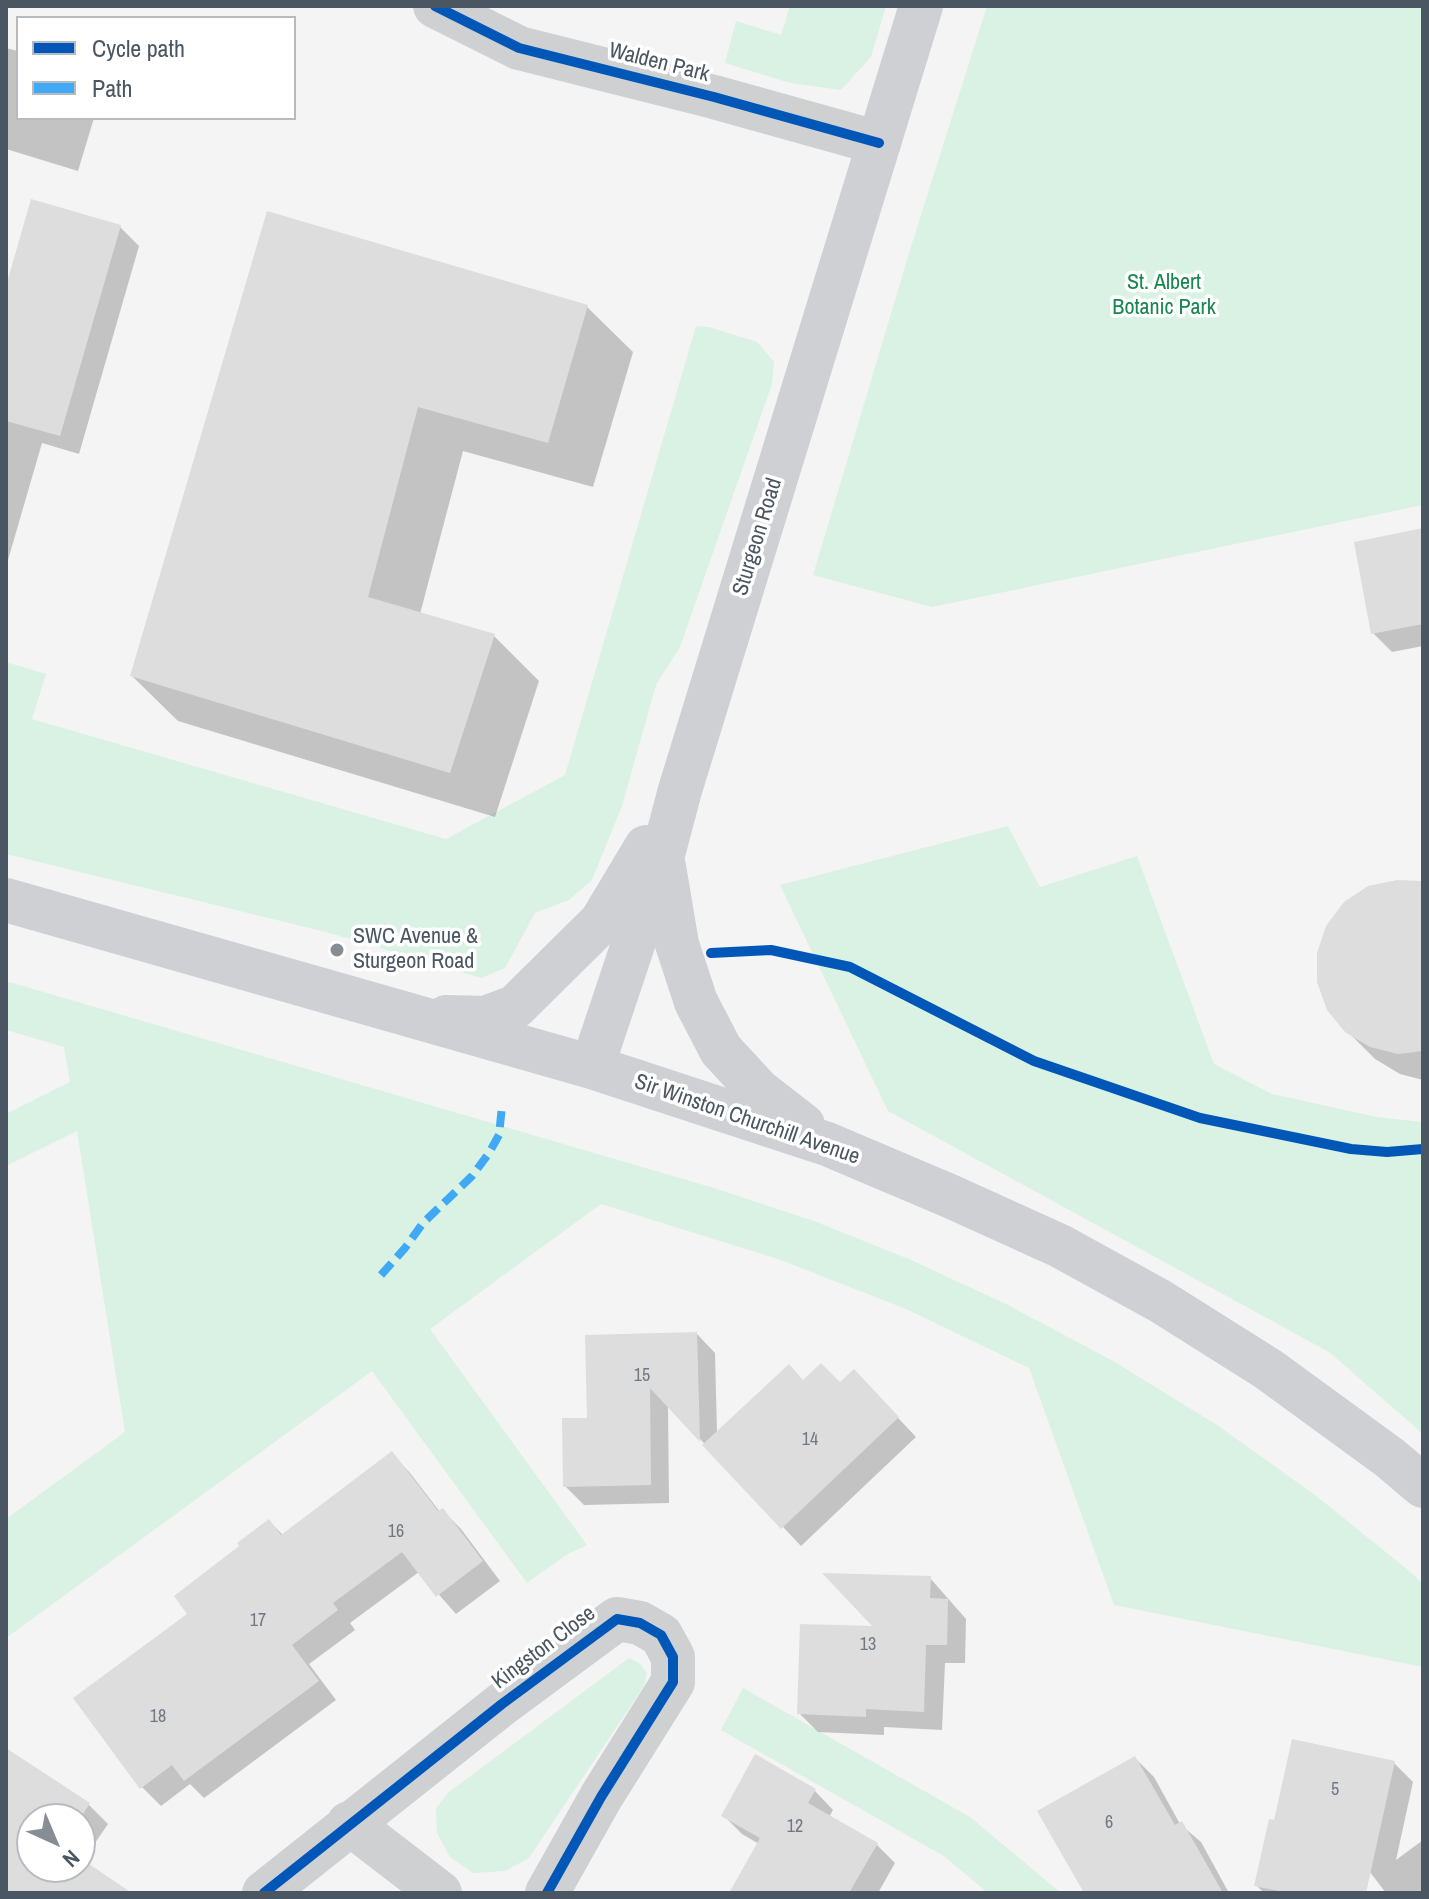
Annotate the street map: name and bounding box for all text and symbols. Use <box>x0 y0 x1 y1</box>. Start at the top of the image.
legend <box>16 16 296 120</box>
text: Cycle path <box>92 32 185 64</box>
street label: Walden Park <box>606 38 712 88</box>
text: Path <box>92 72 133 104</box>
park label: St. Albert Botanic Park <box>1112 270 1216 322</box>
street label: Sturgeon Road <box>728 475 788 599</box>
place label: SWC Avenue & Sturgeon Road <box>353 924 478 976</box>
marker: SWC Avenue & Sturgeon Road <box>328 941 346 959</box>
street label: Sir Winston Churchill Avenue <box>631 1069 863 1171</box>
house number: 15 <box>634 1365 650 1387</box>
house number: 14 <box>802 1429 818 1451</box>
house number: 16 <box>388 1521 404 1543</box>
street label: Kingston Close <box>487 1601 601 1695</box>
house number: 17 <box>250 1610 266 1632</box>
house number: 13 <box>860 1634 876 1656</box>
house number: 18 <box>150 1706 166 1728</box>
house number: 5 <box>1331 1779 1339 1801</box>
north arrow <box>16 1803 96 1883</box>
house number: 6 <box>1105 1812 1113 1834</box>
house number: 12 <box>787 1816 803 1838</box>
text: N <box>56 1844 86 1874</box>

